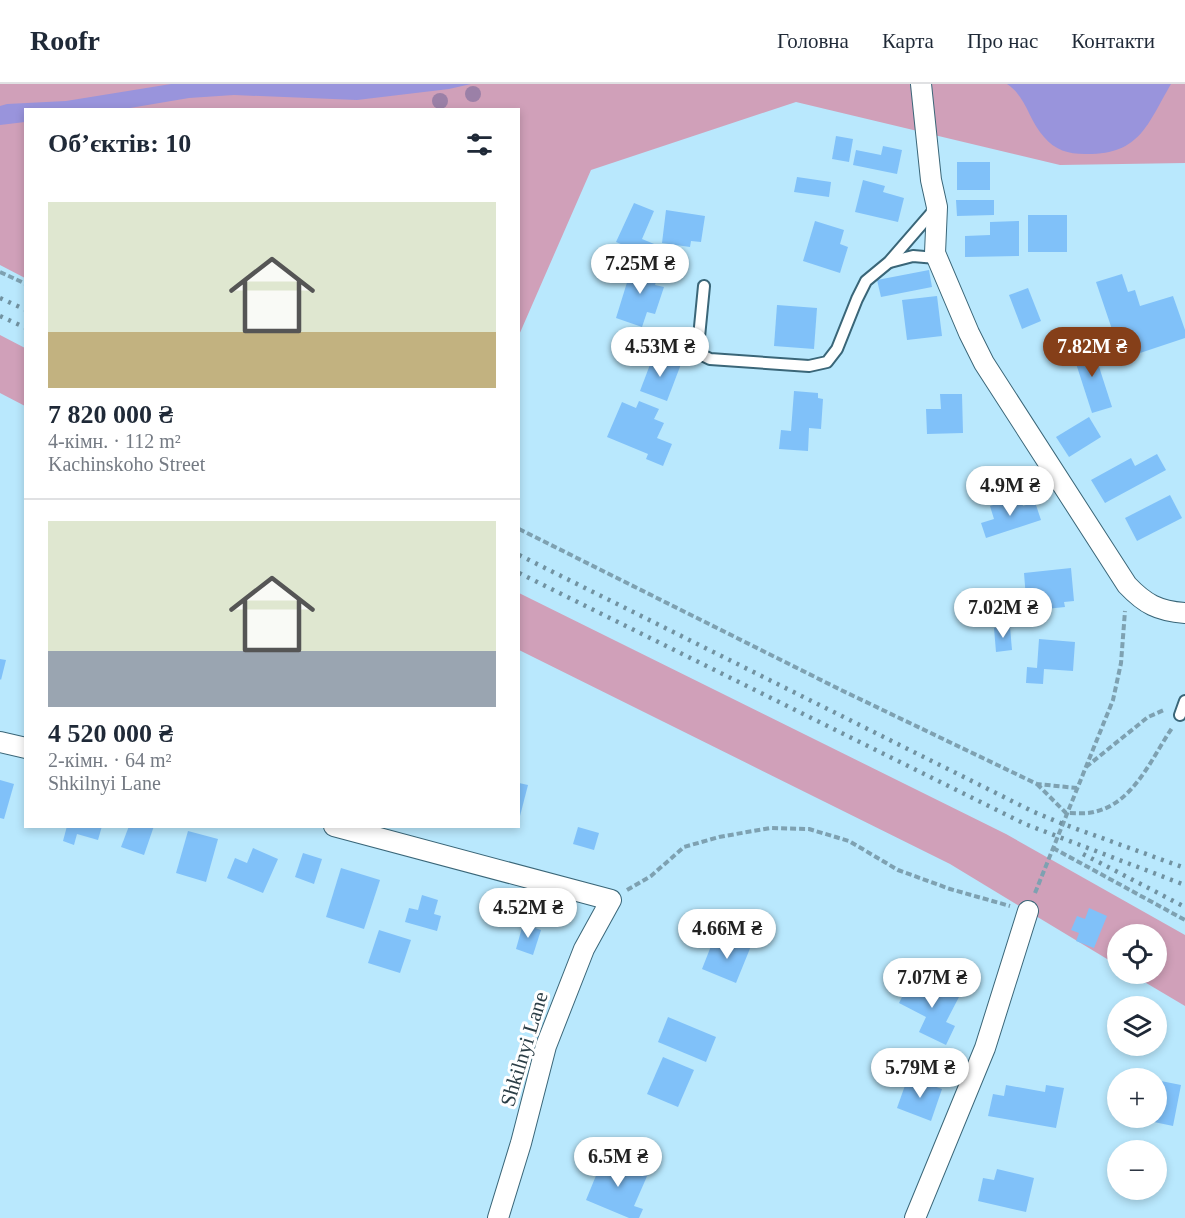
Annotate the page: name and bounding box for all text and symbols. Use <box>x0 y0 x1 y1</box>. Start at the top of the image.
text: Roofr <box>30 25 100 56</box>
text: Головна <box>777 29 849 53</box>
text: Карта <box>882 29 934 53</box>
text: Про нас <box>967 29 1038 53</box>
text: Контакти <box>1071 29 1155 53</box>
icon: filters <box>463 128 496 161</box>
text: Об’єктів: 10 <box>48 129 191 158</box>
icon: home <box>218 241 326 349</box>
pin: 7.25M ₴ <box>585 244 695 295</box>
text: 7.25M ₴ <box>605 252 675 274</box>
pin: 4.53M ₴ <box>605 327 715 378</box>
pin: 7.82M ₴ <box>1037 327 1147 378</box>
text: 4.53M ₴ <box>625 335 695 357</box>
text: 7.82M ₴ <box>1057 335 1127 357</box>
text: 7 820 000 ₴ <box>48 400 173 429</box>
text: 4-кімн. · 112 m² <box>48 430 181 452</box>
text: Kachinskoho Street <box>48 453 205 475</box>
pin: 4.9M ₴ <box>961 466 1059 517</box>
text: 4.9M ₴ <box>980 474 1040 496</box>
icon: home <box>218 560 326 668</box>
pin: 7.02M ₴ <box>948 588 1058 639</box>
text: 7.02M ₴ <box>968 596 1038 618</box>
text: 4 520 000 ₴ <box>48 719 173 748</box>
text: 2-кімн. · 64 m² <box>48 749 172 771</box>
text: Shkilnyi Lane <box>48 772 161 794</box>
pin: 4.52M ₴ <box>473 888 583 939</box>
text: 4.52M ₴ <box>493 896 563 918</box>
pin: 4.66M ₴ <box>672 909 782 960</box>
text: 4.66M ₴ <box>692 917 762 939</box>
map controls <box>1107 924 1167 1200</box>
button: locate <box>1107 924 1167 984</box>
pin: 7.07M ₴ <box>877 958 987 1009</box>
text: 7.07M ₴ <box>897 966 967 988</box>
street label: Shkilnyi Lane <box>495 989 553 1109</box>
button: layers <box>1107 996 1167 1056</box>
pin: 5.79M ₴ <box>865 1048 975 1099</box>
text: 5.79M ₴ <box>885 1056 955 1078</box>
button: + <box>1107 1068 1167 1128</box>
pin: 6.5M ₴ <box>569 1137 667 1188</box>
button: − <box>1107 1140 1167 1200</box>
text: 6.5M ₴ <box>588 1145 648 1167</box>

